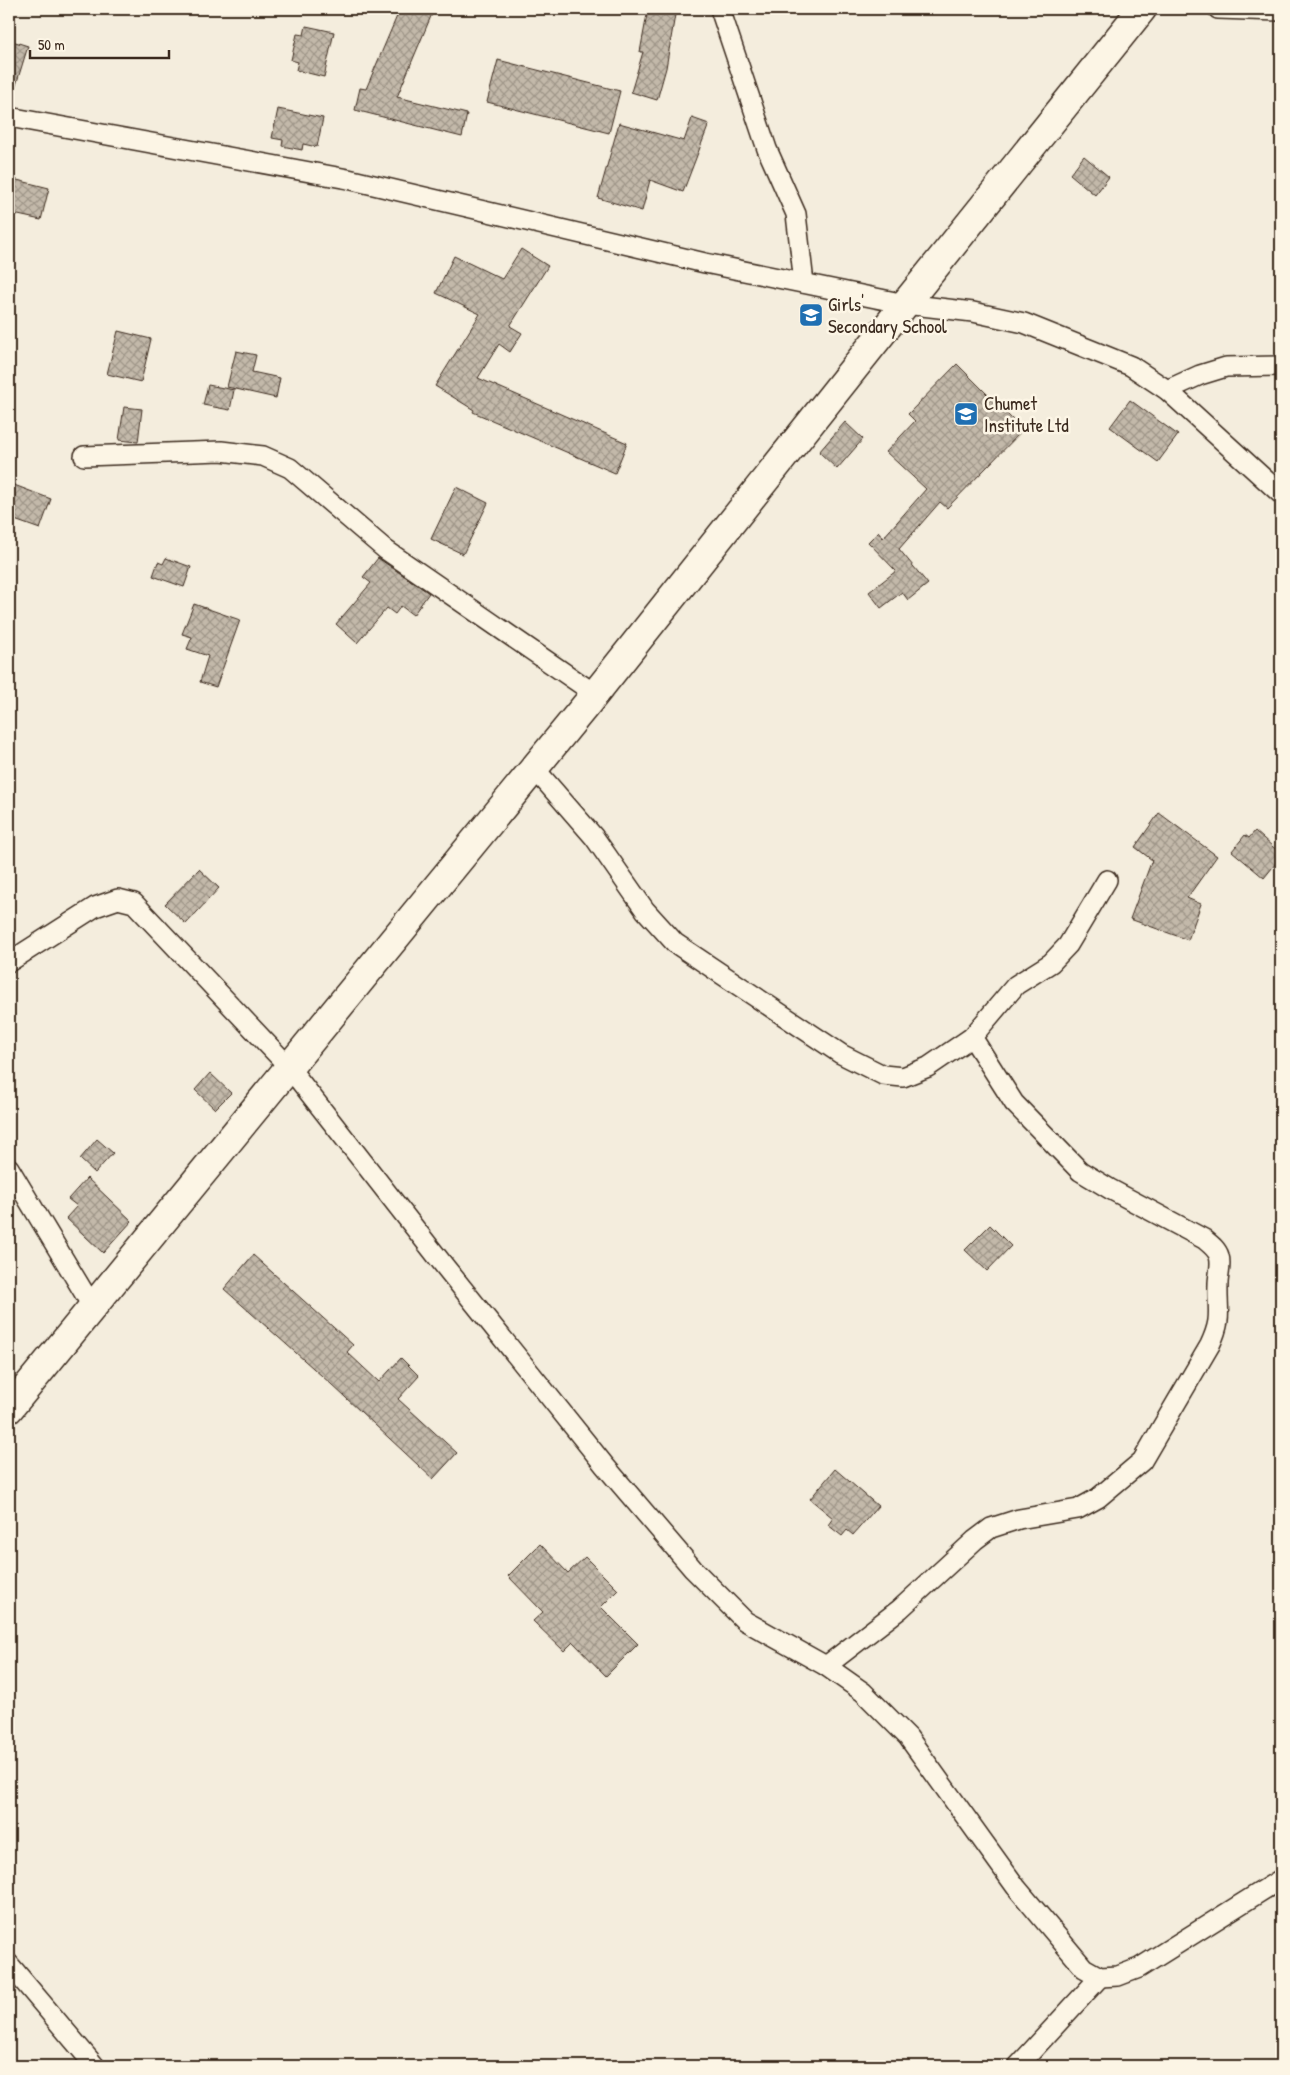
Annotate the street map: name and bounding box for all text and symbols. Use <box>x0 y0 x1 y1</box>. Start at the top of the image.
scale bar <box>30 28 169 60</box>
text: 50 m <box>38 34 65 55</box>
place label: Girls' Secondary School <box>828 291 948 339</box>
school or university icon: Girls' Secondary School <box>798 302 824 328</box>
place label: Chumet Institute Ltd <box>984 390 1069 438</box>
school or university icon: Chumet Institute Ltd <box>953 401 979 427</box>

